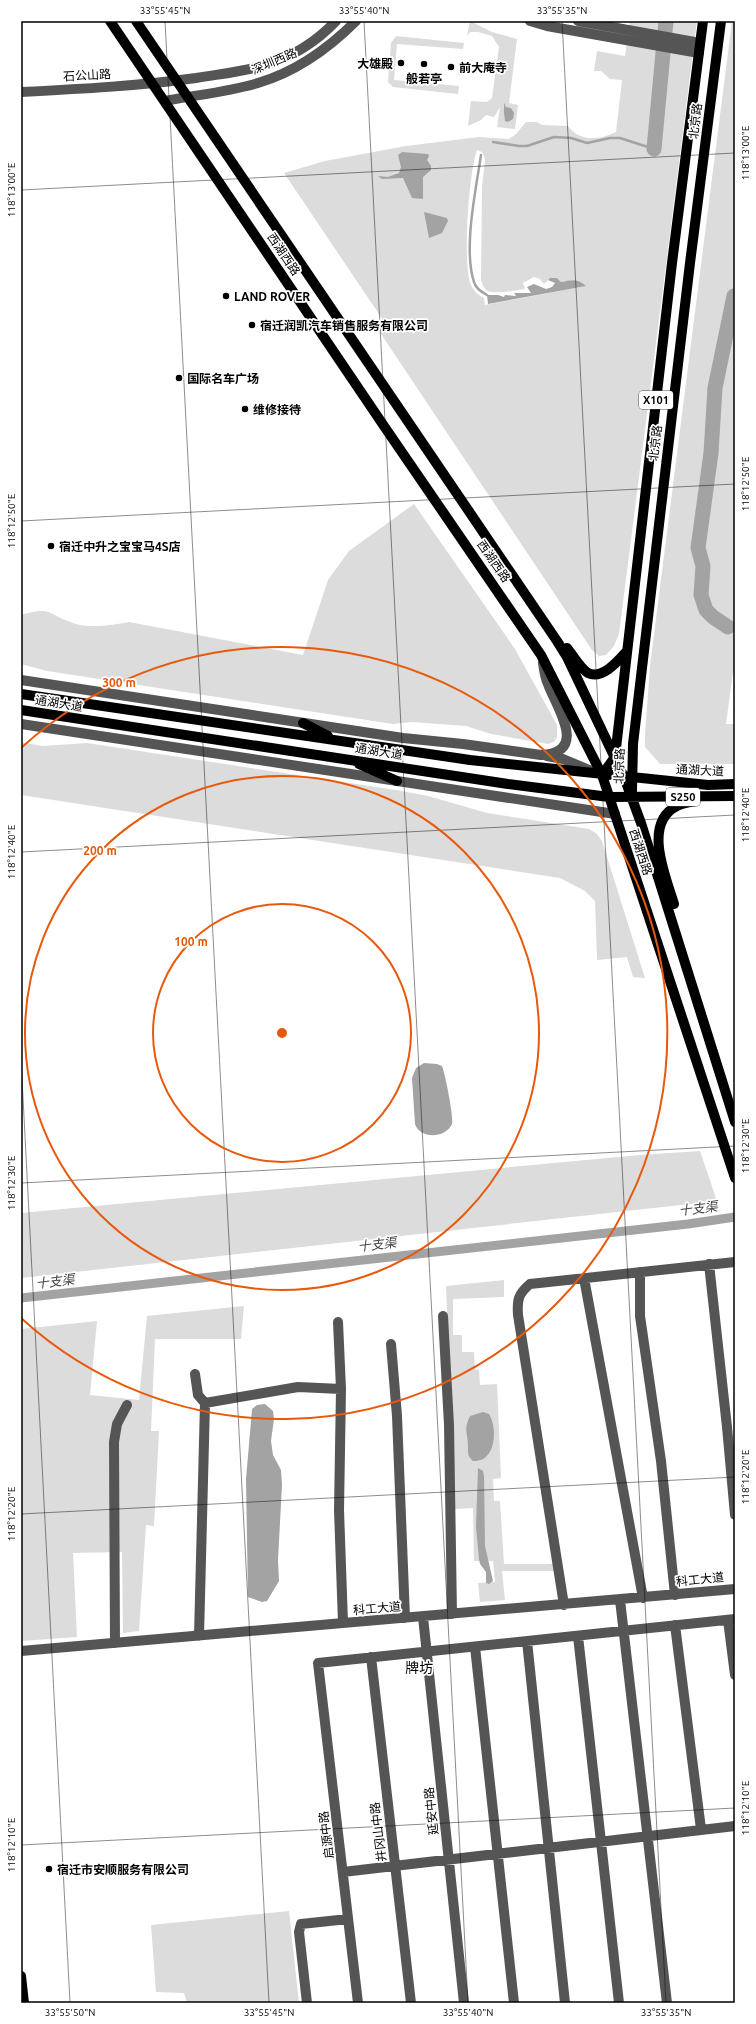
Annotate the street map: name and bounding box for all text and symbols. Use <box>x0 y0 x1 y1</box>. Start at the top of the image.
text: 33°55'45"N <box>140 5 190 16</box>
text: 33°55'40"N <box>339 5 389 16</box>
text: 33°55'35"N <box>537 5 587 16</box>
street label: 深圳西路 <box>249 46 299 76</box>
place label: 大雄殿 <box>357 57 393 70</box>
marker: 大雄殿 <box>396 58 406 68</box>
marker: 般若亭 <box>419 59 429 69</box>
place label: 前大庵寺 <box>459 61 507 74</box>
marker: 前大庵寺 <box>446 62 456 72</box>
street label: 石公山路 <box>63 67 111 83</box>
place label: 般若亭 <box>406 72 442 85</box>
street label: 北京路 <box>686 102 704 140</box>
text: 118°13'00"E <box>740 125 751 180</box>
text: 118°13'00"E <box>6 162 17 217</box>
street label: 西湖西路 <box>265 230 303 278</box>
place label: LAND ROVER <box>234 290 310 303</box>
marker: LAND ROVER <box>221 291 231 301</box>
place label: 宿迁润凯汽车销售服务有限公司 <box>260 319 428 332</box>
marker: 宿迁润凯汽车销售服务有限公司 <box>247 320 257 330</box>
place label: 国际名车广场 <box>187 372 259 385</box>
marker: 国际名车广场 <box>174 373 184 383</box>
road number: X101 <box>639 391 673 409</box>
place label: 维修接待 <box>253 403 301 416</box>
marker: 维修接待 <box>240 404 250 414</box>
street label: 北京路 <box>646 424 664 462</box>
text: 118°12'50"E <box>740 456 751 511</box>
text: 118°12'50"E <box>6 493 17 548</box>
street label: 西湖西路 <box>475 538 513 584</box>
place label: 宿迁中升之宝宝马4S店 <box>59 540 181 553</box>
marker: 宿迁中升之宝宝马4S店 <box>46 541 56 551</box>
text: 300 m <box>102 676 136 689</box>
street label: 通湖大道 <box>34 693 84 713</box>
street label: 通湖大道 <box>354 741 404 761</box>
street label: 北京路 <box>612 748 626 784</box>
street label: 通湖大道 <box>676 762 724 778</box>
text: 118°12'40"E <box>740 787 751 842</box>
road number: S250 <box>666 788 700 806</box>
text: 118°12'40"E <box>6 824 17 879</box>
street label: 西湖西路 <box>627 827 655 877</box>
text: 200 m <box>83 844 117 857</box>
text: 100 m <box>174 935 208 948</box>
centre of rings <box>275 1026 289 1040</box>
text: 118°12'30"E <box>740 1118 751 1173</box>
text: 118°12'30"E <box>6 1155 17 1210</box>
water label: 十支渠 <box>678 1198 720 1217</box>
water label: 十支渠 <box>357 1234 399 1253</box>
water label: 十支渠 <box>35 1271 77 1290</box>
text: 118°12'20"E <box>740 1449 751 1504</box>
text: 118°12'20"E <box>6 1486 17 1541</box>
street label: 科工大道 <box>675 1570 725 1588</box>
street label: 科工大道 <box>353 1599 401 1617</box>
district label: 牌坊 <box>405 1660 433 1676</box>
text: 118°12'10"E <box>740 1780 751 1835</box>
street label: 延安中路 <box>422 1786 440 1836</box>
street label: 井冈山中路 <box>368 1801 388 1863</box>
street label: 启源中路 <box>317 1810 335 1860</box>
text: 118°12'10"E <box>6 1817 17 1872</box>
place label: 宿迁市安顺服务有限公司 <box>57 1863 189 1876</box>
marker: 宿迁市安顺服务有限公司 <box>44 1864 54 1874</box>
text: 33°55'50"N <box>45 2007 95 2018</box>
text: 33°55'45"N <box>244 2007 294 2018</box>
text: 33°55'40"N <box>443 2007 493 2018</box>
text: 33°55'35"N <box>641 2007 691 2018</box>

